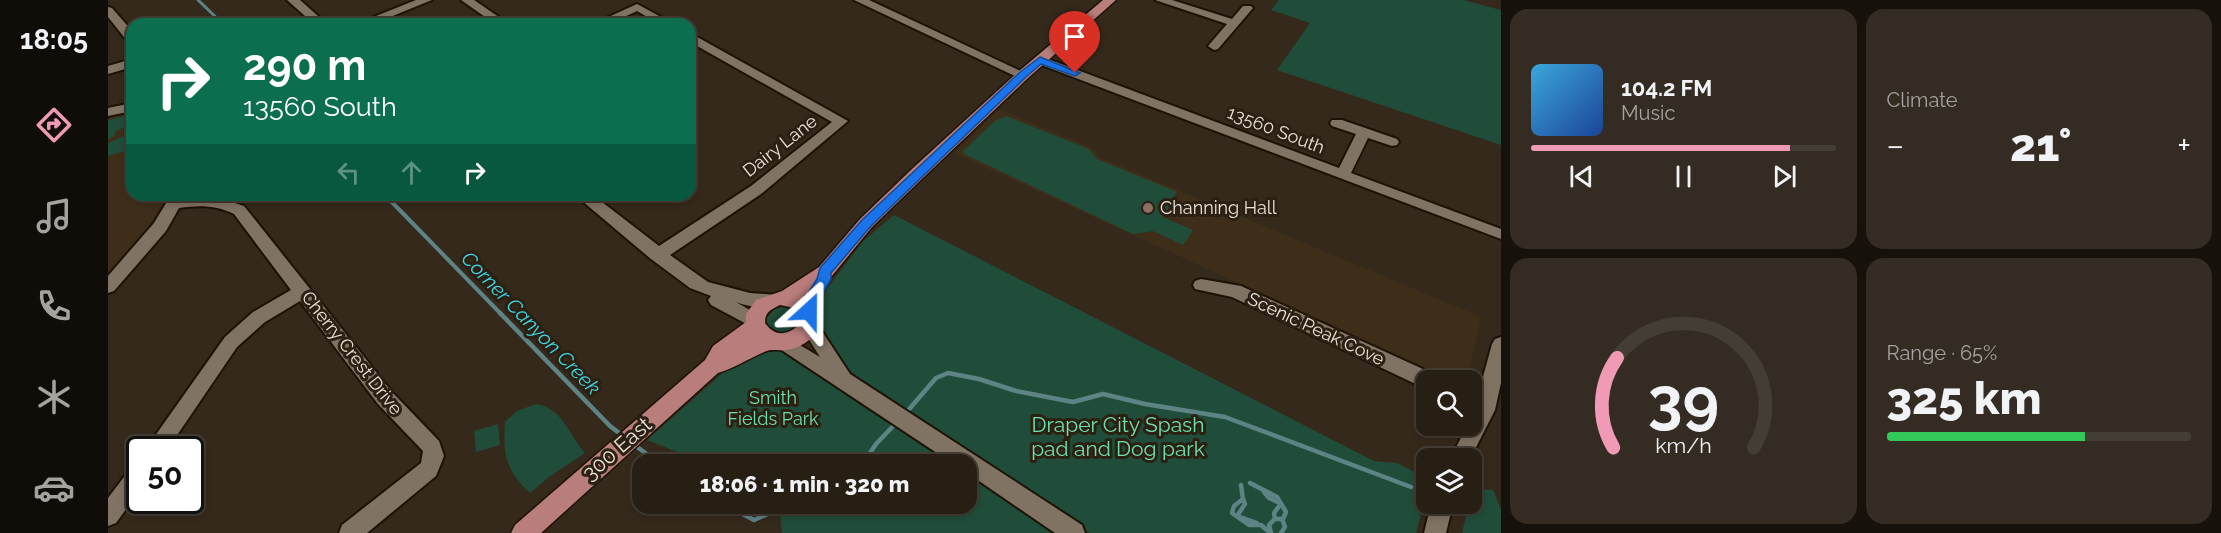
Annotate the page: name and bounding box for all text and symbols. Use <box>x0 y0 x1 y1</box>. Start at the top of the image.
pin <box>1049 11 1100 73</box>
icon: arrive <box>1058 20 1091 53</box>
text: 18:05 <box>20 24 88 55</box>
text: 290 m <box>243 41 366 90</box>
icon: right <box>144 42 222 120</box>
text: 104.2 FM <box>1621 75 1712 101</box>
text: Climate <box>1887 88 1958 112</box>
text: 13560 South <box>243 91 397 122</box>
street label: 13560 South <box>1225 101 1328 158</box>
text: Music <box>1621 101 1675 125</box>
icon: directions <box>33 104 75 146</box>
street label: Dairy Lane <box>739 110 821 181</box>
text: 21° <box>2010 119 2072 172</box>
text: − <box>1887 126 1904 165</box>
text: + <box>2177 126 2191 165</box>
icon: left <box>332 156 365 189</box>
icon: ahead <box>395 156 428 189</box>
icon: right <box>458 156 491 189</box>
icon: previous <box>1565 160 1598 193</box>
icon: pause <box>1667 160 1700 193</box>
icon: next <box>1768 160 1801 193</box>
icon: music <box>33 195 75 237</box>
place label: Channing Hall <box>1160 197 1277 218</box>
marker: Channing Hall <box>1141 201 1155 215</box>
water label: Corner Canyon Creek <box>456 246 606 400</box>
position arrow <box>777 279 841 343</box>
icon: phone <box>33 285 75 327</box>
street label: Cherry Crest Drive <box>298 287 407 419</box>
street label: Scenic Peak Cove <box>1245 288 1388 370</box>
text: Range · 65% <box>1887 341 1997 365</box>
text: 39 <box>1647 363 1719 437</box>
map controls <box>1416 370 1482 514</box>
button: search <box>1416 370 1482 436</box>
text: 325 km <box>1887 372 2041 425</box>
icon: climate <box>33 376 75 418</box>
park label: Smith Fields Park <box>727 387 819 429</box>
street label: 300 East <box>577 412 656 485</box>
park label: Draper City Spash pad and Dog park <box>1031 412 1205 461</box>
text: km/h <box>1655 433 1712 458</box>
speed limit sign: 50 <box>126 436 204 514</box>
button: layers <box>1416 448 1482 514</box>
icon: car <box>33 467 75 509</box>
text: 18:06 · 1 min · 320 m <box>700 471 909 497</box>

